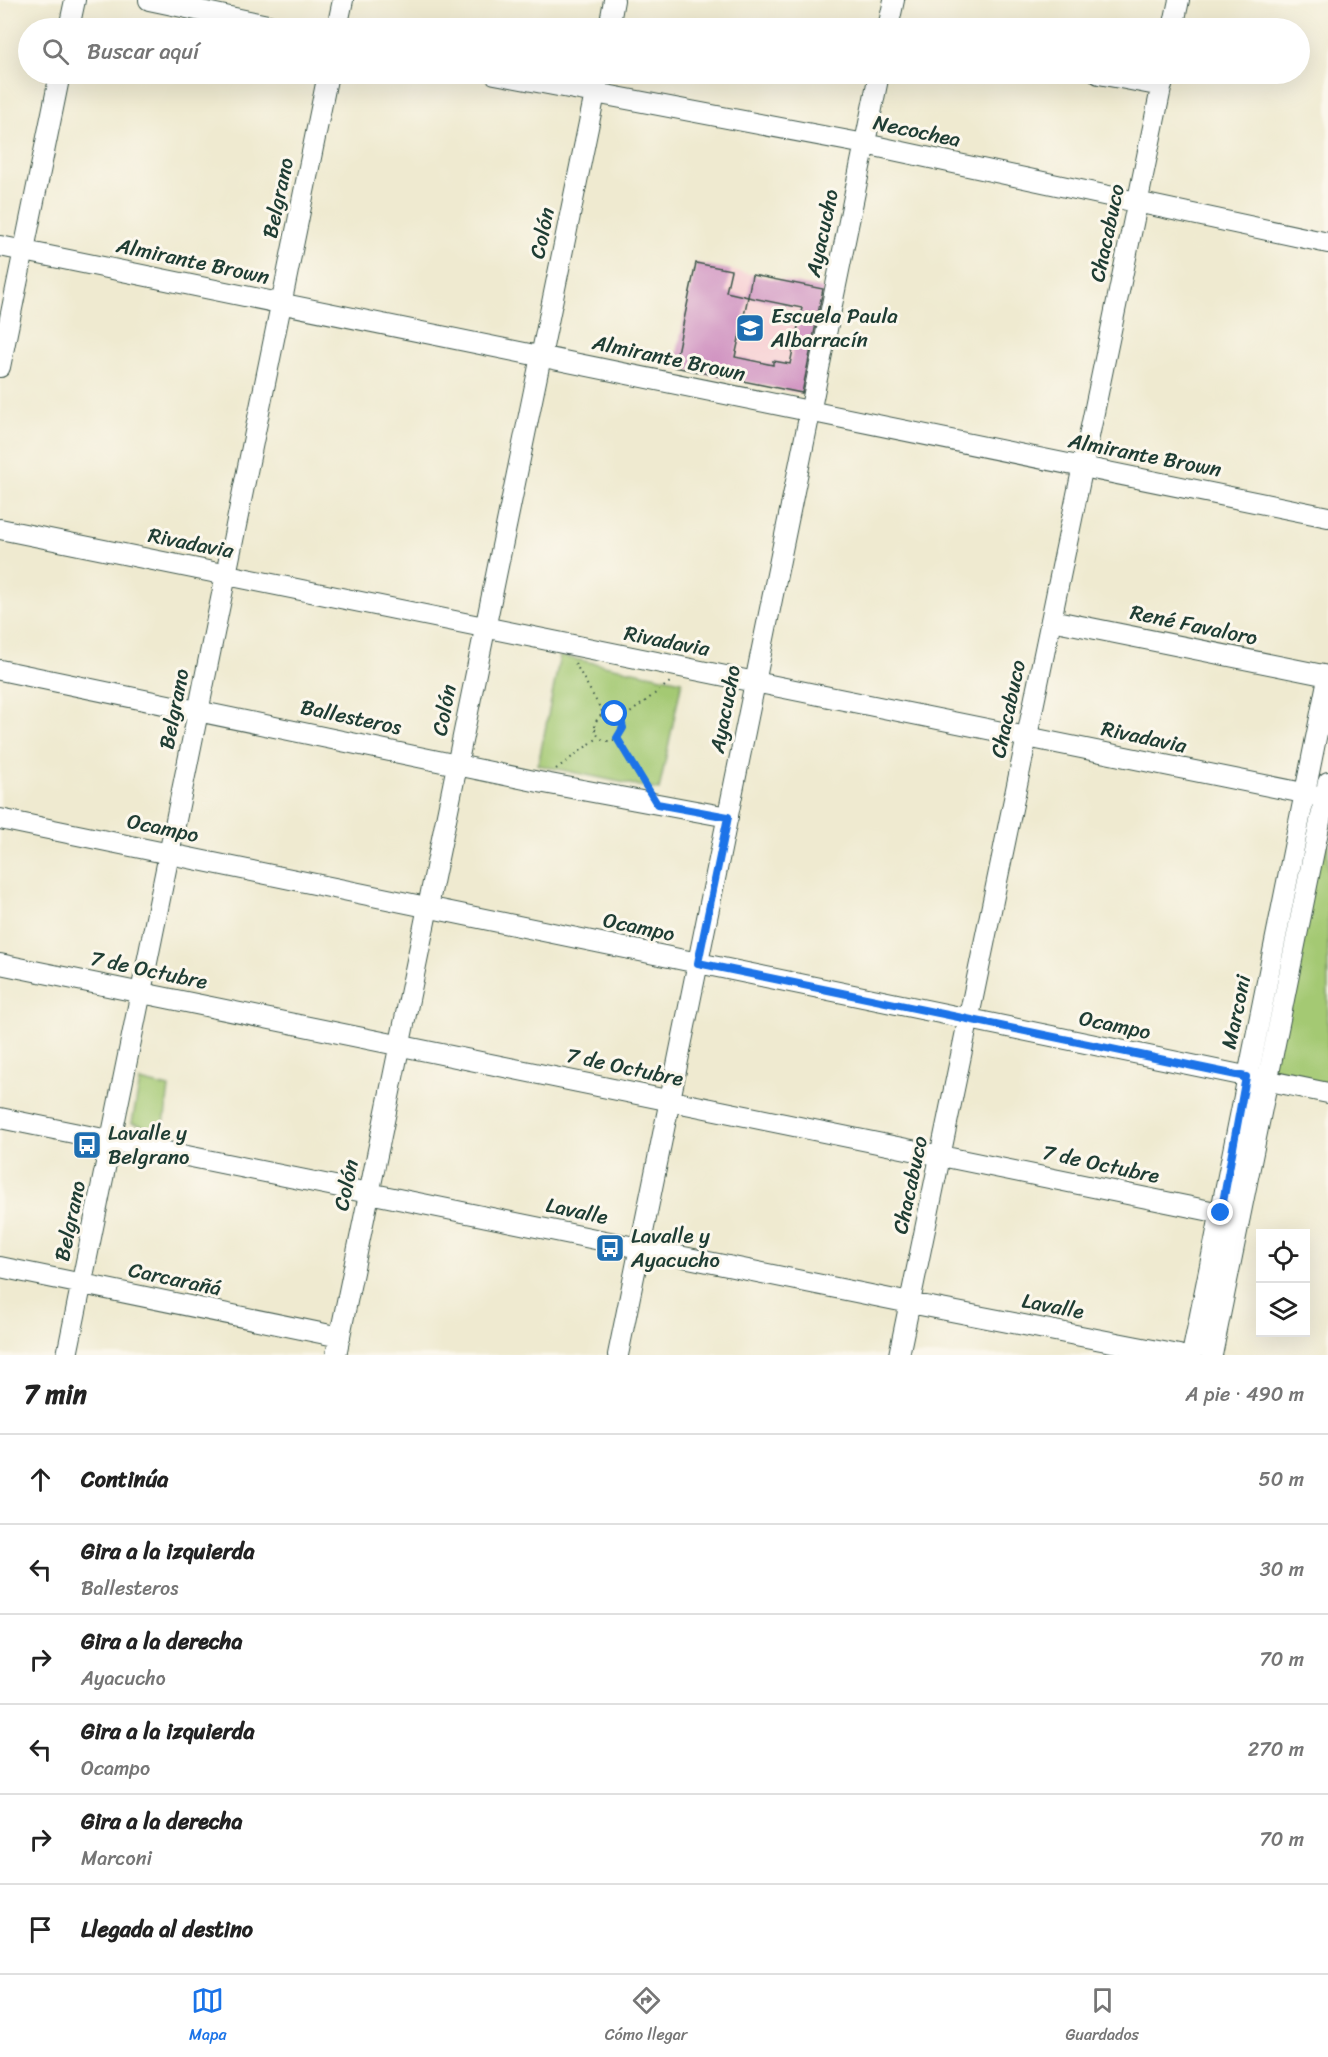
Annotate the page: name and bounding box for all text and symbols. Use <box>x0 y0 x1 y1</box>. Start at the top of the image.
search box <box>18 18 1310 84</box>
text: Buscar aquí <box>87 32 199 71</box>
icon: search <box>39 35 72 68</box>
street label: Necochea <box>870 103 965 159</box>
street label: Belgrano <box>251 154 305 242</box>
street label: Chacabuco <box>1078 180 1136 286</box>
street label: Ayacucho <box>794 186 850 281</box>
street label: Colón <box>518 204 566 262</box>
street label: Almirante Brown <box>112 226 273 296</box>
place label: Escuela Paula Albarracín <box>770 297 898 359</box>
school or university icon: Escuela Paula Albarracín <box>734 312 766 344</box>
street label: Almirante Brown <box>588 323 749 393</box>
street label: Almirante Brown <box>1064 421 1225 488</box>
street label: Rivadavia <box>145 516 238 570</box>
street label: René Favaloro <box>1127 593 1262 657</box>
street label: Rivadavia <box>621 614 714 668</box>
street label: Chacabuco <box>979 656 1037 762</box>
street label: Ayacucho <box>698 662 752 757</box>
street label: Belgrano <box>148 665 200 753</box>
street label: Colón <box>420 681 468 739</box>
street label: Ballesteros <box>297 688 405 746</box>
route start <box>601 700 627 726</box>
street label: Rivadavia <box>1098 709 1191 765</box>
street label: Ocampo <box>124 802 203 854</box>
street label: Ocampo <box>600 901 679 953</box>
street label: 7 de Octubre <box>87 939 211 1001</box>
street label: Marconi <box>1210 970 1263 1052</box>
street label: Ocampo <box>1076 999 1155 1051</box>
street label: 7 de Octubre <box>563 1036 687 1098</box>
place label: Lavalle y Belgrano <box>108 1114 190 1176</box>
bus stop icon: Lavalle y Belgrano <box>71 1129 103 1161</box>
street label: Chacabuco <box>881 1132 939 1238</box>
street label: 7 de Octubre <box>1039 1133 1163 1195</box>
street label: Colón <box>322 1156 370 1214</box>
street label: Belgrano <box>43 1177 97 1265</box>
street label: Lavalle <box>542 1186 612 1236</box>
route end <box>1207 1199 1233 1225</box>
place label: Lavalle y Ayacucho <box>630 1217 720 1279</box>
map controls <box>1256 1229 1310 1337</box>
button: locate <box>1256 1229 1310 1283</box>
bus stop icon: Lavalle y Ayacucho <box>594 1232 626 1264</box>
street label: Carcarañá <box>125 1251 226 1307</box>
street label: Lavalle <box>1019 1281 1087 1331</box>
button: layers <box>1256 1283 1310 1337</box>
text: 7 min <box>24 1371 87 1417</box>
text: A pie · 490 m <box>1186 1377 1304 1412</box>
text: Continúa <box>81 1460 168 1499</box>
text: 50 m <box>1259 1462 1304 1497</box>
icon: ahead <box>24 1463 57 1496</box>
text: Gira a la izquierda <box>81 1532 254 1571</box>
text: 30 m <box>1260 1552 1304 1587</box>
icon: left <box>24 1553 57 1586</box>
text: Ballesteros <box>81 1571 178 1606</box>
text: Gira a la derecha <box>81 1622 242 1661</box>
text: 70 m <box>1259 1642 1304 1677</box>
icon: right <box>24 1643 57 1676</box>
text: Ayacucho <box>81 1661 166 1696</box>
text: Gira a la izquierda <box>81 1712 254 1751</box>
text: 270 m <box>1248 1732 1304 1767</box>
icon: left <box>24 1733 57 1766</box>
text: Ocampo <box>81 1751 150 1786</box>
text: Gira a la derecha <box>81 1802 242 1841</box>
text: 70 m <box>1259 1822 1304 1857</box>
icon: right <box>24 1823 57 1856</box>
text: Marconi <box>81 1841 152 1876</box>
text: Llegada al destino <box>81 1910 253 1949</box>
icon: arrive <box>24 1913 57 1946</box>
tab: Mapa <box>189 1984 227 2049</box>
tab: Cómo llegar <box>605 1984 687 2049</box>
tab: Guardados <box>1065 1984 1139 2049</box>

